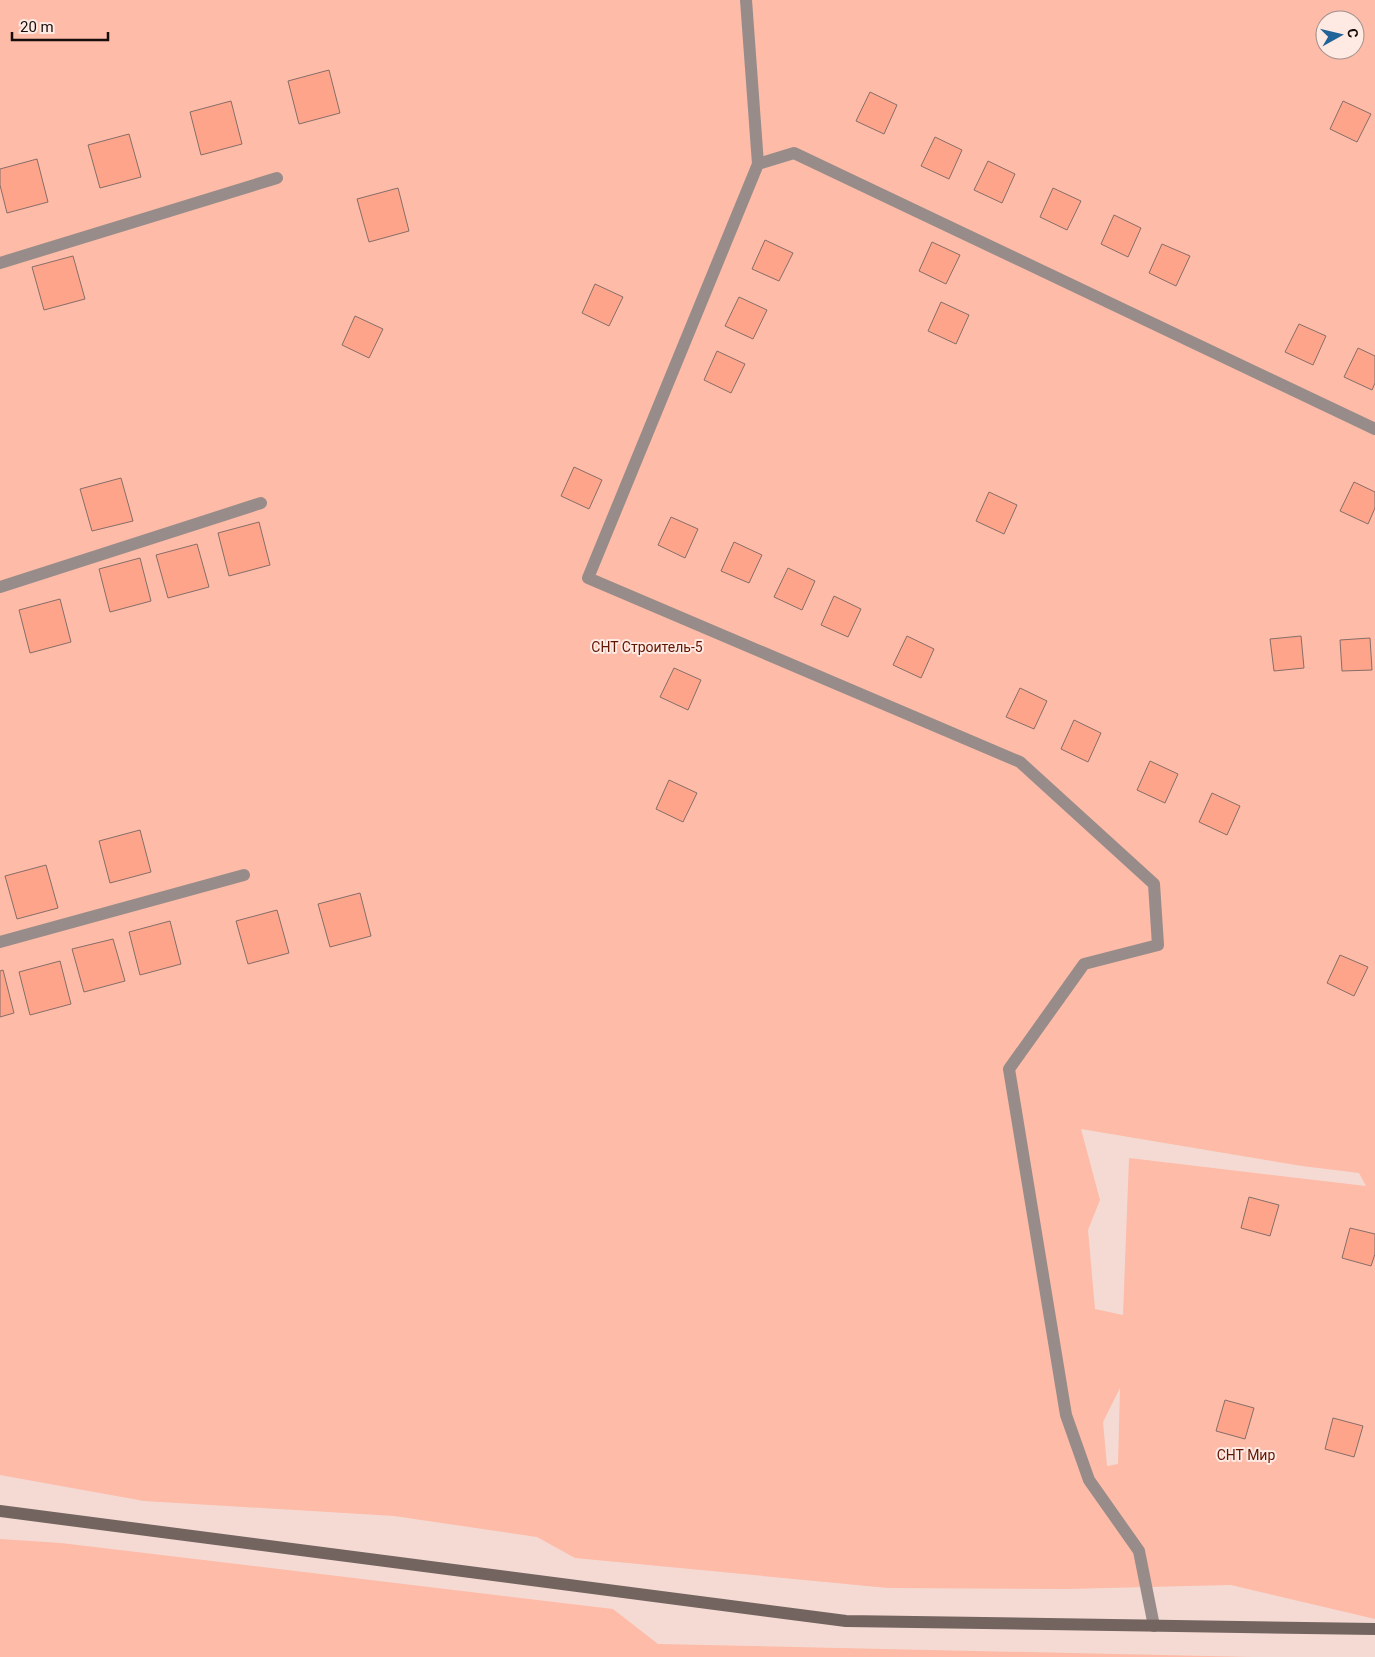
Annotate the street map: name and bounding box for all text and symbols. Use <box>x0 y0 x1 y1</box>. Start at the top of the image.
scale bar <box>12 10 109 42</box>
north arrow <box>1315 10 1365 60</box>
text: 20 m <box>20 18 54 36</box>
text: С <box>1344 28 1361 39</box>
park label: СНТ Строитель-5 <box>591 639 703 655</box>
park label: СНТ Мир <box>1217 1447 1275 1463</box>

